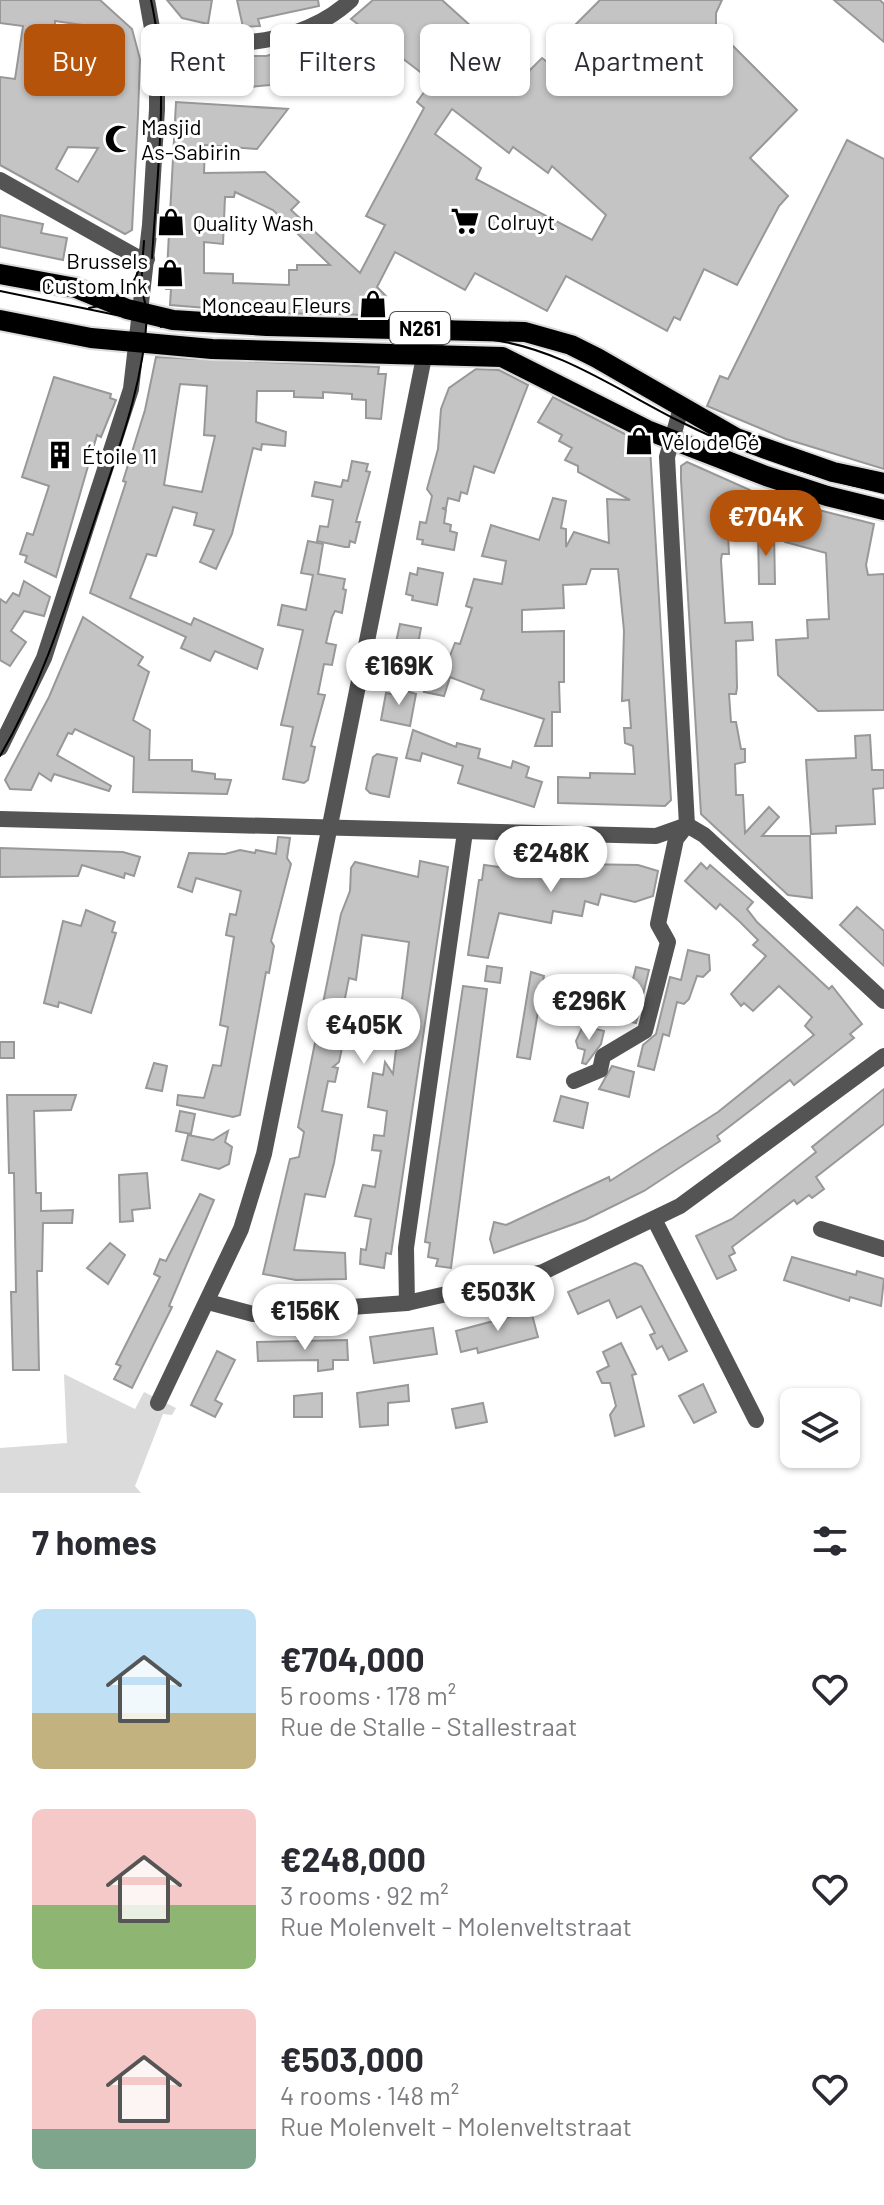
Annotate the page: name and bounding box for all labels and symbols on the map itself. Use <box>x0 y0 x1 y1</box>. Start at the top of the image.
place label: Masjid As-Sabirin <box>141 113 241 164</box>
mosque icon: Masjid As-Sabirin <box>104 124 134 154</box>
supermarket icon: Colruyt <box>450 206 480 236</box>
shop icon: Quality Wash <box>156 207 186 237</box>
place label: Colruyt <box>487 208 555 234</box>
place label: Quality Wash <box>193 209 314 235</box>
place label: Brussels Custom Ink <box>41 247 148 298</box>
shop icon: Brussels Custom Ink <box>155 258 185 288</box>
shop icon: Monceau Fleurs <box>358 289 388 319</box>
place label: Monceau Fleurs <box>202 291 351 317</box>
road number: N261 <box>390 312 450 344</box>
shop icon: Vélo de Gé <box>624 426 654 456</box>
place label: Vélo de Gé <box>661 428 759 454</box>
building icon: Étoile 11 <box>45 440 75 470</box>
place label: Étoile 11 <box>82 442 157 468</box>
pin: €704K <box>710 490 822 558</box>
pin: €169K <box>343 639 455 707</box>
pin: €248K <box>495 826 607 894</box>
pin: €296K <box>533 974 645 1042</box>
pin: €405K <box>308 998 420 1066</box>
pin: €503K <box>442 1265 554 1333</box>
pin: €156K <box>249 1284 361 1352</box>

